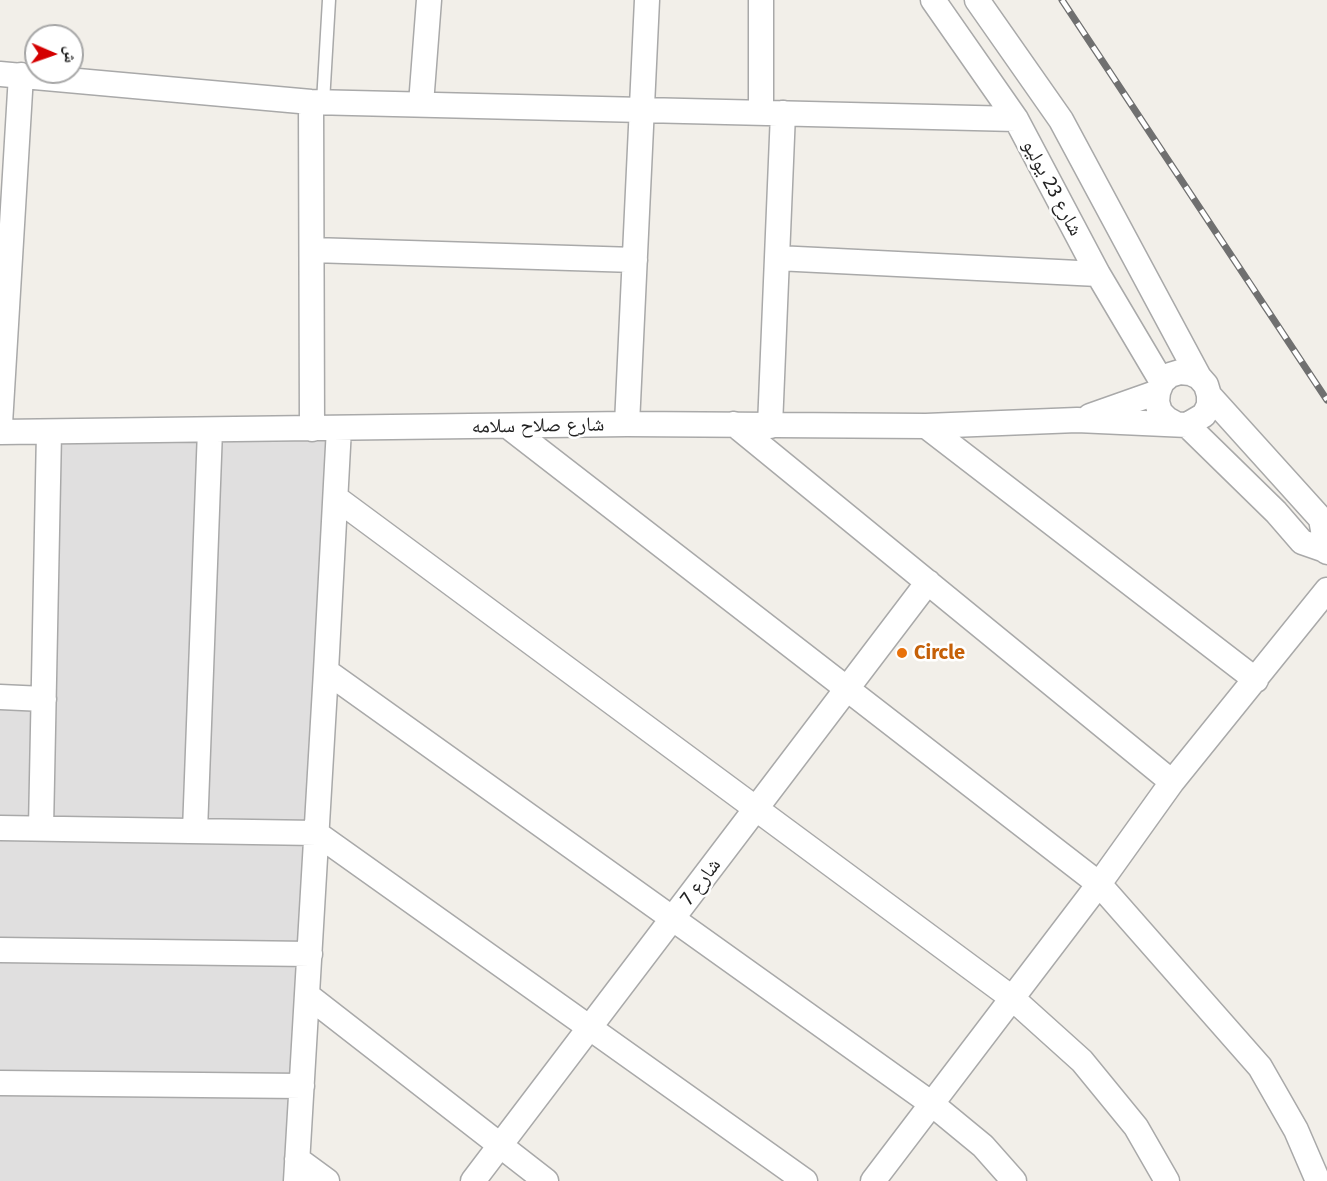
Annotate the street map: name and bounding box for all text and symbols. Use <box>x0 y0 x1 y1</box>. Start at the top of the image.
north arrow <box>24 24 84 84</box>
text: ش <box>61 46 80 63</box>
street label: شارع 23 يوليو <box>1017 136 1087 240</box>
street label: شارع صلاح سلامه <box>471 413 605 439</box>
place label: Circle <box>914 641 965 665</box>
marker: Circle <box>895 646 909 660</box>
street label: شارع 7 <box>676 854 726 910</box>

